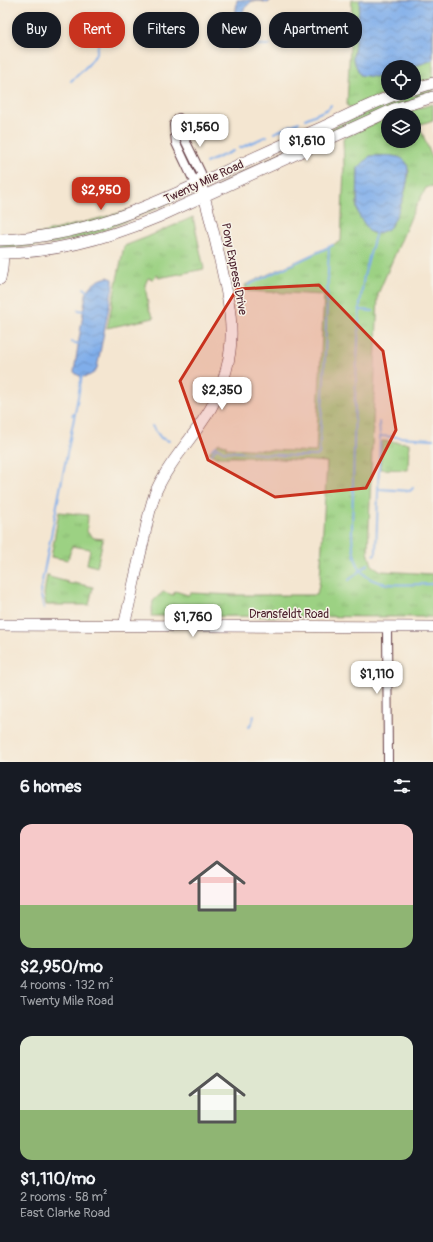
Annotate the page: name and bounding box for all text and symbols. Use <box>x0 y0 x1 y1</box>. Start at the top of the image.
chip: Buy <box>12 12 61 48</box>
chip: Rent <box>69 12 125 48</box>
chip: Filters <box>133 12 199 48</box>
chip: New <box>207 12 261 48</box>
chip: Apartment <box>269 12 362 48</box>
map controls <box>381 60 421 148</box>
button: locate <box>381 60 421 100</box>
button: layers <box>381 108 421 148</box>
pin: $1,560 <box>167 114 233 148</box>
text: $1,560 <box>181 119 219 135</box>
pin: $1,610 <box>274 128 340 162</box>
text: $1,610 <box>289 133 325 149</box>
street label: Twenty Mile Road <box>162 157 246 207</box>
pin: $2,950 <box>68 177 134 211</box>
text: $2,950 <box>81 182 121 198</box>
street label: Pony Express Drive <box>218 222 250 316</box>
pin: $2,350 <box>189 377 255 411</box>
text: $2,350 <box>202 382 242 398</box>
pin: $1,760 <box>160 604 226 638</box>
street label: Dransfeldt Road <box>249 607 329 622</box>
text: $1,760 <box>174 609 212 625</box>
pin: $1,110 <box>344 661 410 695</box>
text: $1,110 <box>360 666 394 682</box>
icon: filters <box>391 775 413 797</box>
text: 6 homes <box>20 776 81 797</box>
icon: home <box>181 850 253 922</box>
text: $2,950/mo <box>20 956 103 977</box>
text: 4 rooms · 132 m² <box>20 977 114 993</box>
text: Twenty Mile Road <box>20 993 114 1009</box>
icon: home <box>181 1062 253 1134</box>
text: $1,110/mo <box>20 1168 95 1189</box>
text: 2 rooms · 58 m² <box>20 1189 107 1205</box>
text: East Clarke Road <box>20 1205 110 1221</box>

